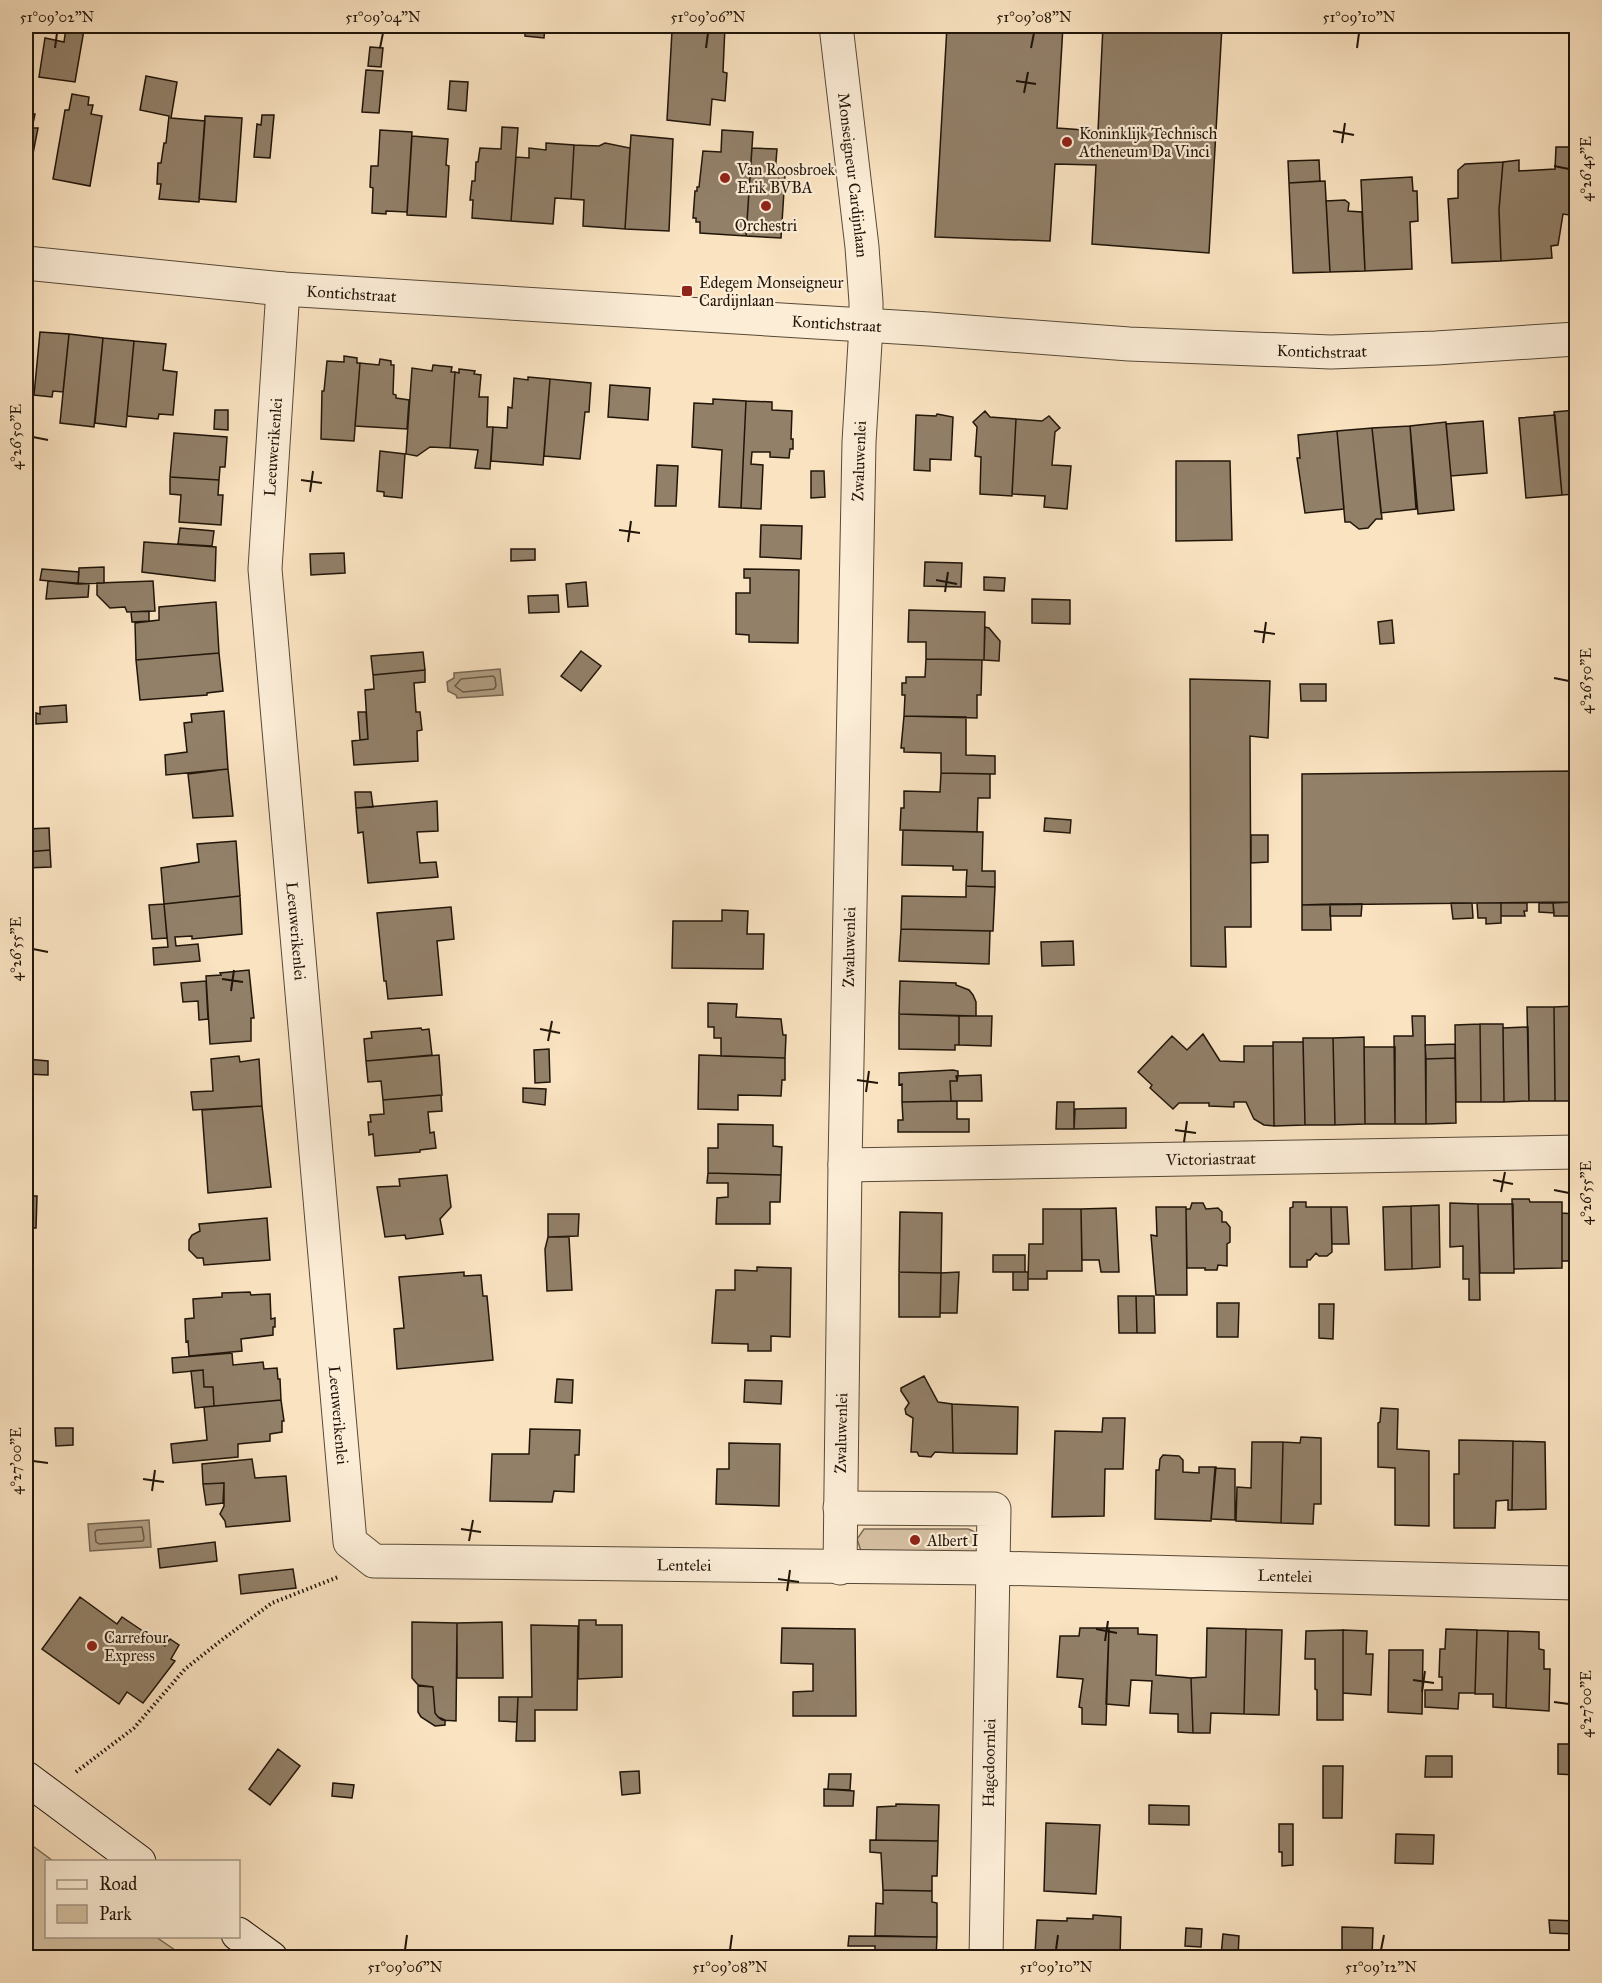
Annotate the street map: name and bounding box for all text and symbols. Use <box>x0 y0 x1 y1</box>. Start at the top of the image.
text: 51°09'02"N <box>20 8 95 26</box>
text: 51°09'04"N <box>345 8 421 26</box>
text: 51°09'06"N <box>671 8 746 26</box>
text: 51°09'08"N <box>996 8 1072 26</box>
text: 51°09'10"N <box>1322 8 1396 26</box>
street label: Monseigneur Cardijnlaan <box>834 91 872 258</box>
place label: Koninklijk Technisch Atheneum Da Vinci <box>1078 124 1217 161</box>
marker: Koninklijk Technisch Atheneum Da Vinci <box>1060 135 1074 149</box>
text: 4°26'45"E <box>1577 136 1595 202</box>
place label: Van Roosbroek Erik BVBA <box>736 160 835 197</box>
marker: Van Roosbroek Erik BVBA <box>718 171 732 185</box>
marker: Orchestri <box>759 199 773 213</box>
place label: Orchestri <box>735 216 798 235</box>
place label: Edegem Monseigneur Cardijnlaan <box>699 273 844 310</box>
street label: Kontichstraat <box>306 281 398 306</box>
marker: Edegem Monseigneur Cardijnlaan <box>680 284 694 298</box>
street label: Kontichstraat <box>791 311 883 336</box>
street label: Kontichstraat <box>1276 340 1368 362</box>
street label: Leeuwerikenlei <box>260 396 286 497</box>
text: 4°26'50"E <box>7 404 25 470</box>
street label: Zwaluwenlei <box>848 420 870 502</box>
text: 4°26'50"E <box>1577 648 1595 714</box>
street label: Leeuwerikenlei <box>283 881 310 982</box>
street label: Zwaluwenlei <box>839 906 859 987</box>
text: 4°26'55"E <box>7 917 25 981</box>
street label: Victoriastraat <box>1165 1148 1256 1169</box>
text: 4°26'55"E <box>1577 1161 1595 1225</box>
street label: Leeuwerikenlei <box>325 1365 353 1466</box>
street label: Zwaluwenlei <box>831 1392 851 1473</box>
text: 4°27'00"E <box>7 1427 25 1495</box>
place label: Albert I <box>926 1531 979 1550</box>
marker: Albert I <box>908 1533 922 1547</box>
street label: Lentelei <box>657 1555 712 1574</box>
street label: Lentelei <box>1257 1565 1313 1586</box>
place label: Carrefour Express <box>104 1628 168 1665</box>
marker: Carrefour Express <box>85 1639 99 1653</box>
text: 4°27'00"E <box>1577 1670 1595 1738</box>
street label: Hagedoornlei <box>979 1718 1000 1808</box>
legend <box>45 1860 240 1938</box>
text: Road <box>99 1873 137 1895</box>
text: Park <box>99 1903 132 1925</box>
text: 51°09'06"N <box>368 1958 443 1976</box>
text: 51°09'08"N <box>692 1958 768 1976</box>
text: 51°09'10"N <box>1019 1958 1093 1976</box>
text: 51°09'12"N <box>1345 1958 1417 1976</box>

